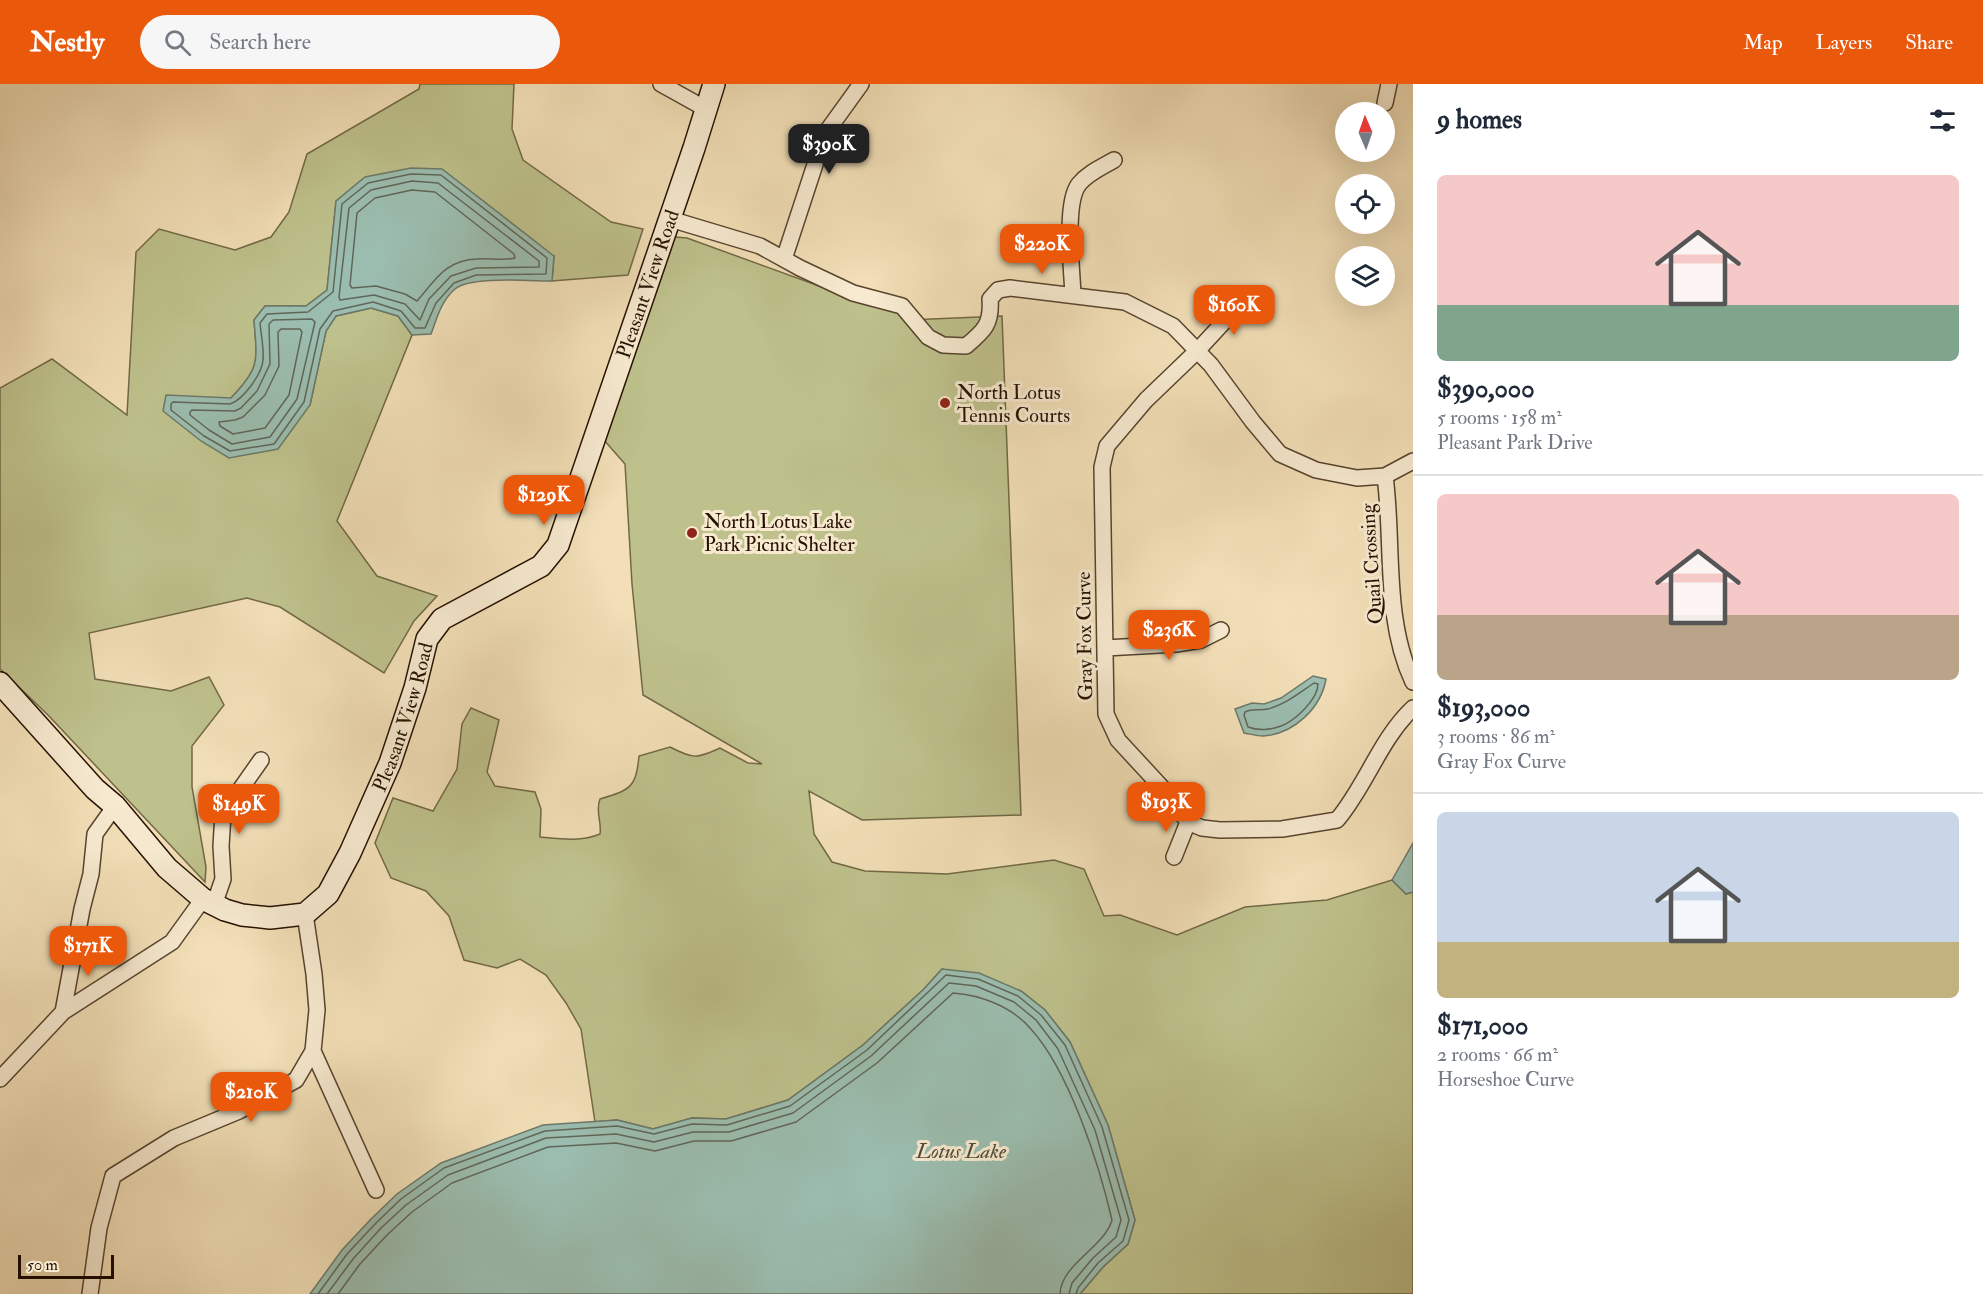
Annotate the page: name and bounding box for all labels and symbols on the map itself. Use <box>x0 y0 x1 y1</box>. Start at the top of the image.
north arrow <box>1335 102 1395 162</box>
pin: $390K <box>787 124 871 175</box>
street label: Pleasant View Road <box>611 206 685 362</box>
pin: $220K <box>1000 224 1084 275</box>
pin: $160K <box>1192 285 1276 336</box>
place label: North Lotus Tennis Courts <box>957 380 1070 428</box>
marker: North Lotus Tennis Courts <box>938 396 952 410</box>
pin: $129K <box>502 475 586 526</box>
street label: Quail Crossing <box>1355 502 1388 625</box>
place label: North Lotus Lake Park Picnic Shelter <box>704 509 855 557</box>
marker: North Lotus Lake Park Picnic Shelter <box>685 526 699 540</box>
street label: Gray Fox Curve <box>1071 571 1098 701</box>
pin: $236K <box>1127 610 1211 661</box>
street label: Pleasant View Road <box>367 640 439 796</box>
pin: $193K <box>1124 782 1208 833</box>
pin: $149K <box>197 784 281 835</box>
pin: $171K <box>46 926 130 977</box>
pin: $210K <box>209 1072 293 1123</box>
water label: Lotus Lake <box>915 1138 1007 1165</box>
scale bar <box>18 1252 114 1280</box>

